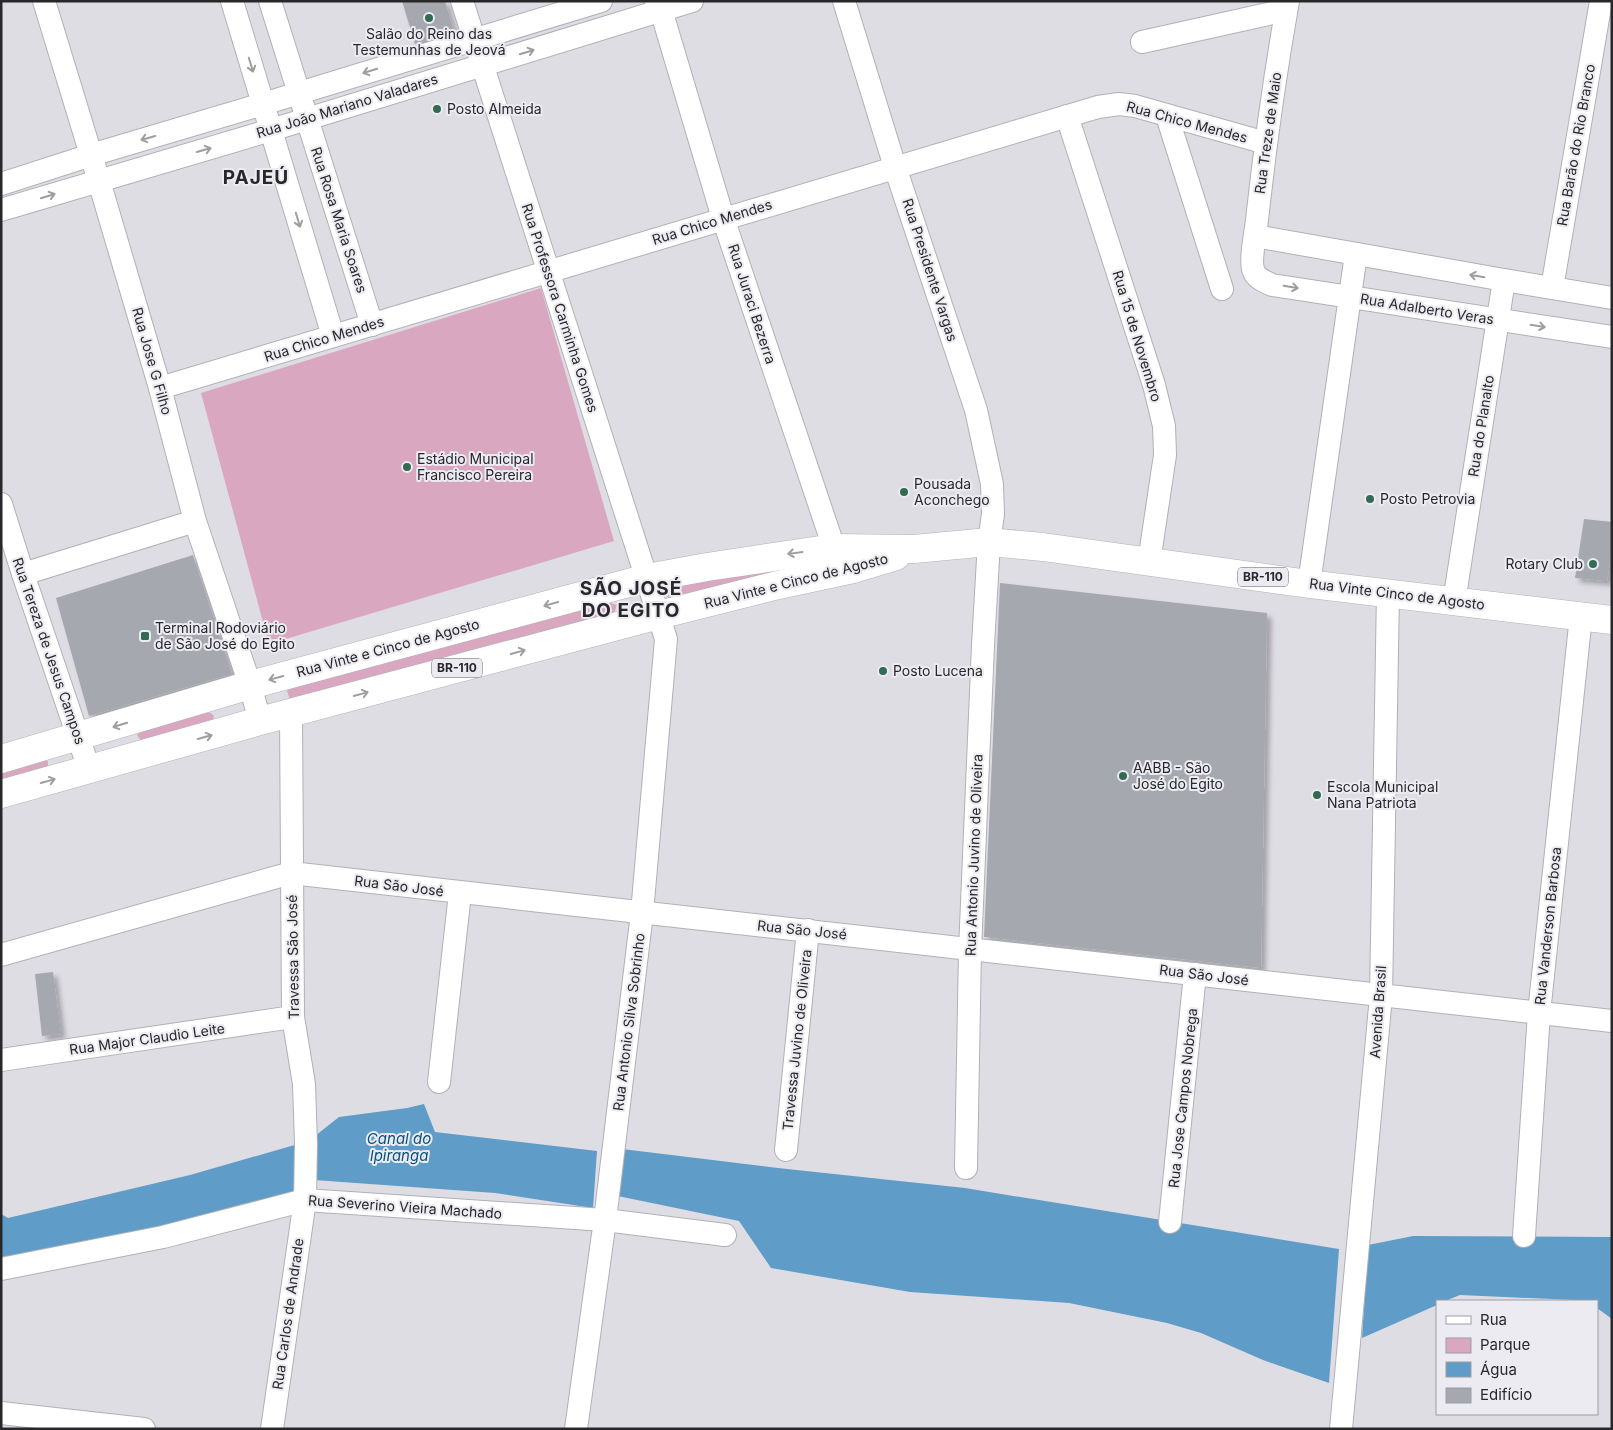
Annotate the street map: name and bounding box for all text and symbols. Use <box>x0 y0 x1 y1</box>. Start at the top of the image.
marker: Salão do Reino das Testemunhas de Jeová <box>423 12 435 24</box>
place label: Salão do Reino das Testemunhas de Jeová <box>353 25 506 58</box>
one-way arrow <box>518 46 534 56</box>
one-way arrow <box>247 56 257 72</box>
street label: Rua Barão do Rio Branco <box>1553 63 1598 227</box>
one-way arrow <box>363 67 379 77</box>
street label: Rua João Mariano Valadares <box>254 70 440 141</box>
street label: Rua Treze de Maio <box>1251 71 1284 195</box>
street label: Rua Chico Mendes <box>1125 97 1249 146</box>
place label: Posto Almeida <box>447 100 542 117</box>
marker: Posto Almeida <box>431 103 443 115</box>
one-way arrow <box>140 134 156 144</box>
one-way arrow <box>195 144 211 154</box>
street label: Rua Rosa Maria Soares <box>308 145 371 295</box>
district label: PAJEÚ <box>223 166 289 189</box>
one-way arrow <box>40 190 56 200</box>
street label: Rua Chico Mendes <box>650 195 774 248</box>
street label: Rua Presidente Vargas <box>899 196 962 343</box>
street label: Rua Professora Carminha Gomes <box>519 201 602 415</box>
one-way arrow <box>294 212 304 228</box>
street label: Rua Juraci Bezerra <box>725 242 780 366</box>
street label: Rua 15 de Novembro <box>1109 268 1166 404</box>
one-way arrow <box>1470 270 1486 280</box>
one-way arrow <box>1283 283 1299 293</box>
street label: Rua Adalberto Veras <box>1359 290 1495 327</box>
street label: Rua Jose G Filho <box>129 305 176 417</box>
street label: Rua Chico Mendes <box>262 312 386 365</box>
one-way arrow <box>1530 321 1546 331</box>
street label: Rua do Planalto <box>1464 374 1497 478</box>
place label: Estádio Municipal Francisco Pereira <box>417 450 534 483</box>
marker: Estádio Municipal Francisco Pereira <box>401 461 413 473</box>
place label: Pousada Aconchego <box>914 475 990 508</box>
marker: Pousada Aconchego <box>898 486 910 498</box>
place label: Posto Petrovia <box>1380 490 1475 507</box>
marker: Posto Petrovia <box>1364 493 1376 505</box>
one-way arrow <box>788 548 804 558</box>
street label: Rua Vinte e Cinco de Agosto <box>702 549 890 612</box>
street label: Rua Tereza de Jesus Campos <box>9 555 89 746</box>
place label: Rotary Club <box>1506 555 1583 572</box>
marker: Rotary Club <box>1587 558 1599 570</box>
road number: BR-110 <box>1238 568 1288 586</box>
street label: Rua Vinte Cinco de Agosto <box>1308 574 1486 613</box>
district label: SÃO JOSÉ DO EGITO <box>580 577 682 622</box>
one-way arrow <box>543 600 559 609</box>
street label: Rua Vinte e Cinco de Agosto <box>294 615 481 680</box>
place label: Terminal Rodoviário de São José do Egito <box>155 619 295 652</box>
marker: Terminal Rodoviário de São José do Egito <box>139 630 151 642</box>
one-way arrow <box>510 647 526 656</box>
road number: BR-110 <box>432 658 482 678</box>
place label: Posto Lucena <box>893 662 983 679</box>
marker: Posto Lucena <box>877 665 889 677</box>
one-way arrow <box>268 674 284 683</box>
one-way arrow <box>353 689 369 698</box>
one-way arrow <box>112 720 128 730</box>
one-way arrow <box>196 731 212 741</box>
street label: Rua Antonio Juvino de Oliveira <box>961 754 986 956</box>
place label: AABB - São José do Egito <box>1133 759 1223 792</box>
marker: AABB - São José do Egito <box>1117 770 1129 782</box>
one-way arrow <box>40 775 56 785</box>
place label: Escola Municipal Nana Patriota <box>1327 778 1438 811</box>
marker: Escola Municipal Nana Patriota <box>1311 789 1323 801</box>
street label: Rua Vanderson Barbosa <box>1531 846 1564 1006</box>
street label: Rua São José <box>353 872 445 899</box>
street label: Travessa São José <box>283 895 302 1019</box>
street label: Rua São José <box>756 916 848 943</box>
street label: Rua Antonio Silva Sobrinho <box>609 932 648 1112</box>
street label: Travessa Juvino de Oliveira <box>779 949 814 1131</box>
street label: Rua São José <box>1158 961 1250 988</box>
street label: Avenida Brasil <box>1366 965 1389 1059</box>
street label: Rua Jose Campos Nobrega <box>1165 1007 1200 1189</box>
street label: Rua Major Claudio Leite <box>68 1019 226 1058</box>
water label: Canal do Ipiranga <box>367 1129 431 1165</box>
street label: Rua Severino Vieira Machado <box>307 1191 503 1222</box>
street label: Rua Carlos de Andrade <box>268 1237 307 1391</box>
legend <box>1436 1300 1598 1415</box>
text: Rua <box>1480 1310 1507 1329</box>
text: Parque <box>1480 1335 1530 1354</box>
text: Água <box>1480 1360 1517 1379</box>
text: Edifício <box>1480 1385 1532 1404</box>

